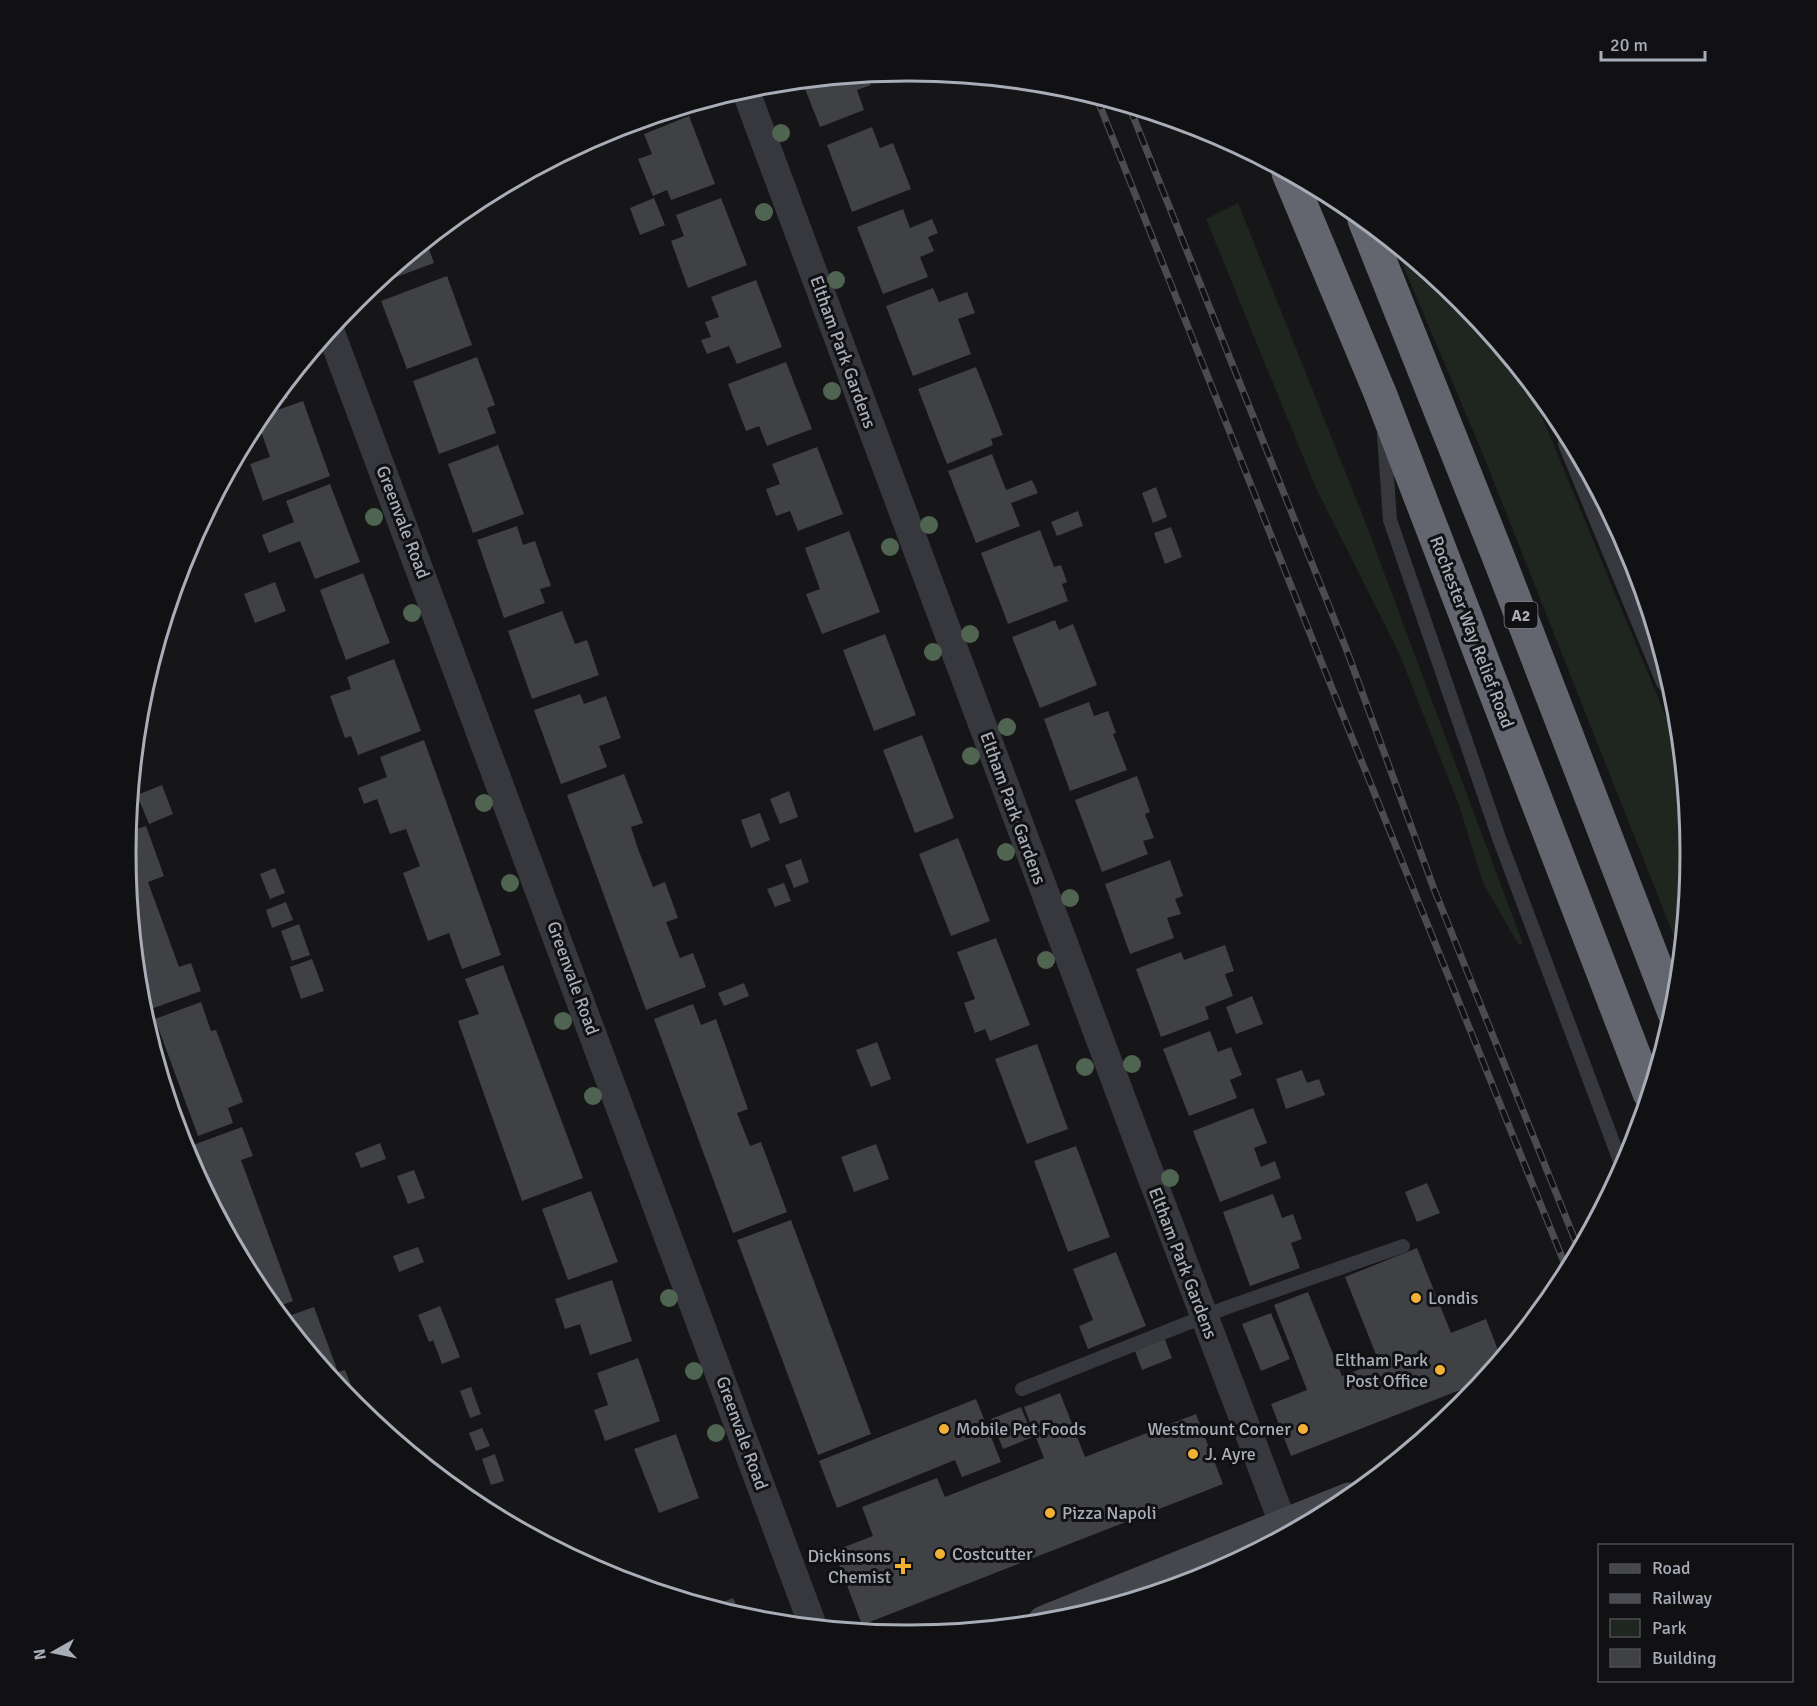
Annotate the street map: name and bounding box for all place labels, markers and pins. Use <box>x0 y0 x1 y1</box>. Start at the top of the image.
place label: Londis <box>1428 1287 1478 1309</box>
marker: Londis <box>1409 1291 1423 1305</box>
place label: Eltham Park Post Office <box>1335 1349 1428 1392</box>
marker: Eltham Park Post Office <box>1433 1363 1447 1377</box>
place label: Mobile Pet Foods <box>956 1418 1086 1440</box>
place label: Westmount Corner <box>1147 1418 1291 1440</box>
marker: Mobile Pet Foods <box>937 1422 951 1436</box>
marker: Westmount Corner <box>1296 1422 1310 1436</box>
place label: J. Ayre <box>1205 1443 1256 1465</box>
marker: J. Ayre <box>1186 1447 1200 1461</box>
place label: Pizza Napoli <box>1062 1502 1157 1524</box>
marker: Pizza Napoli <box>1043 1506 1057 1520</box>
place label: Costcutter <box>952 1543 1033 1565</box>
place label: Dickinsons Chemist <box>807 1545 891 1588</box>
marker: Costcutter <box>933 1547 947 1561</box>
marker: Dickinsons Chemist <box>896 1559 910 1573</box>

